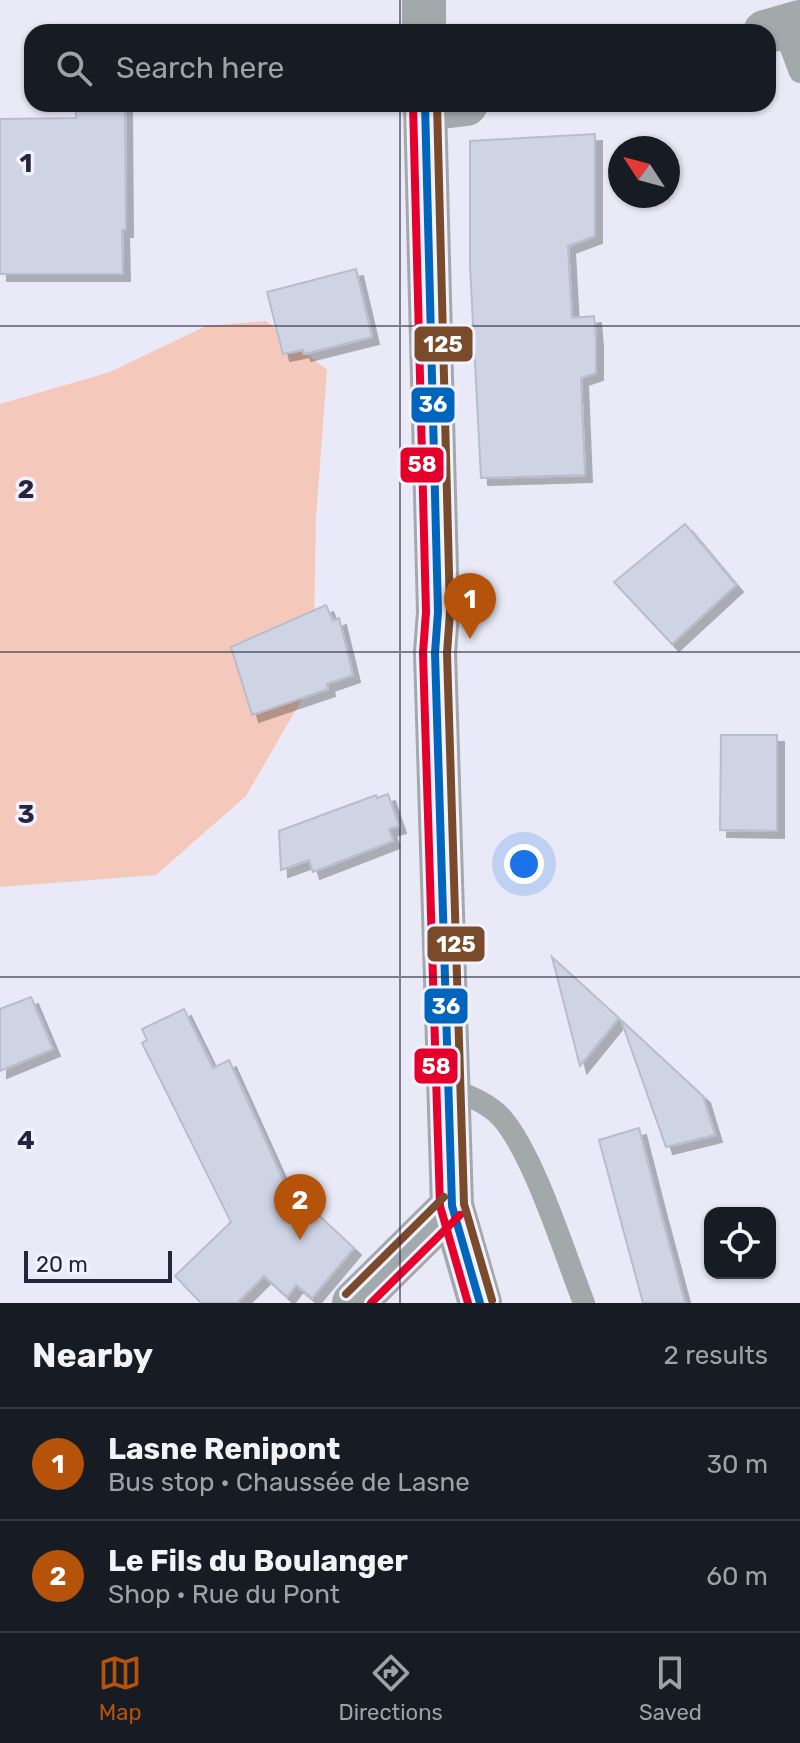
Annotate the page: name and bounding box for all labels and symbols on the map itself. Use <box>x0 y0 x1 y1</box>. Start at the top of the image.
north arrow <box>608 136 680 208</box>
text: 1 <box>20 148 32 179</box>
line badge: 125 <box>413 325 474 363</box>
text: 125 <box>423 331 463 358</box>
line badge: 36 <box>410 386 456 424</box>
text: 36 <box>419 391 447 418</box>
line badge: 58 <box>399 446 445 484</box>
text: 58 <box>407 451 437 478</box>
text: 2 <box>18 474 34 505</box>
pin: 1 <box>444 573 496 639</box>
text: 3 <box>17 799 35 830</box>
your location <box>504 844 544 884</box>
line badge: 125 <box>426 925 486 963</box>
text: 125 <box>436 931 476 958</box>
line badge: 36 <box>423 987 469 1025</box>
text: 36 <box>432 993 460 1020</box>
line badge: 58 <box>413 1047 459 1085</box>
text: 58 <box>421 1053 451 1080</box>
text: 4 <box>17 1125 35 1156</box>
pin: 2 <box>274 1174 326 1240</box>
scale bar <box>24 1247 172 1283</box>

